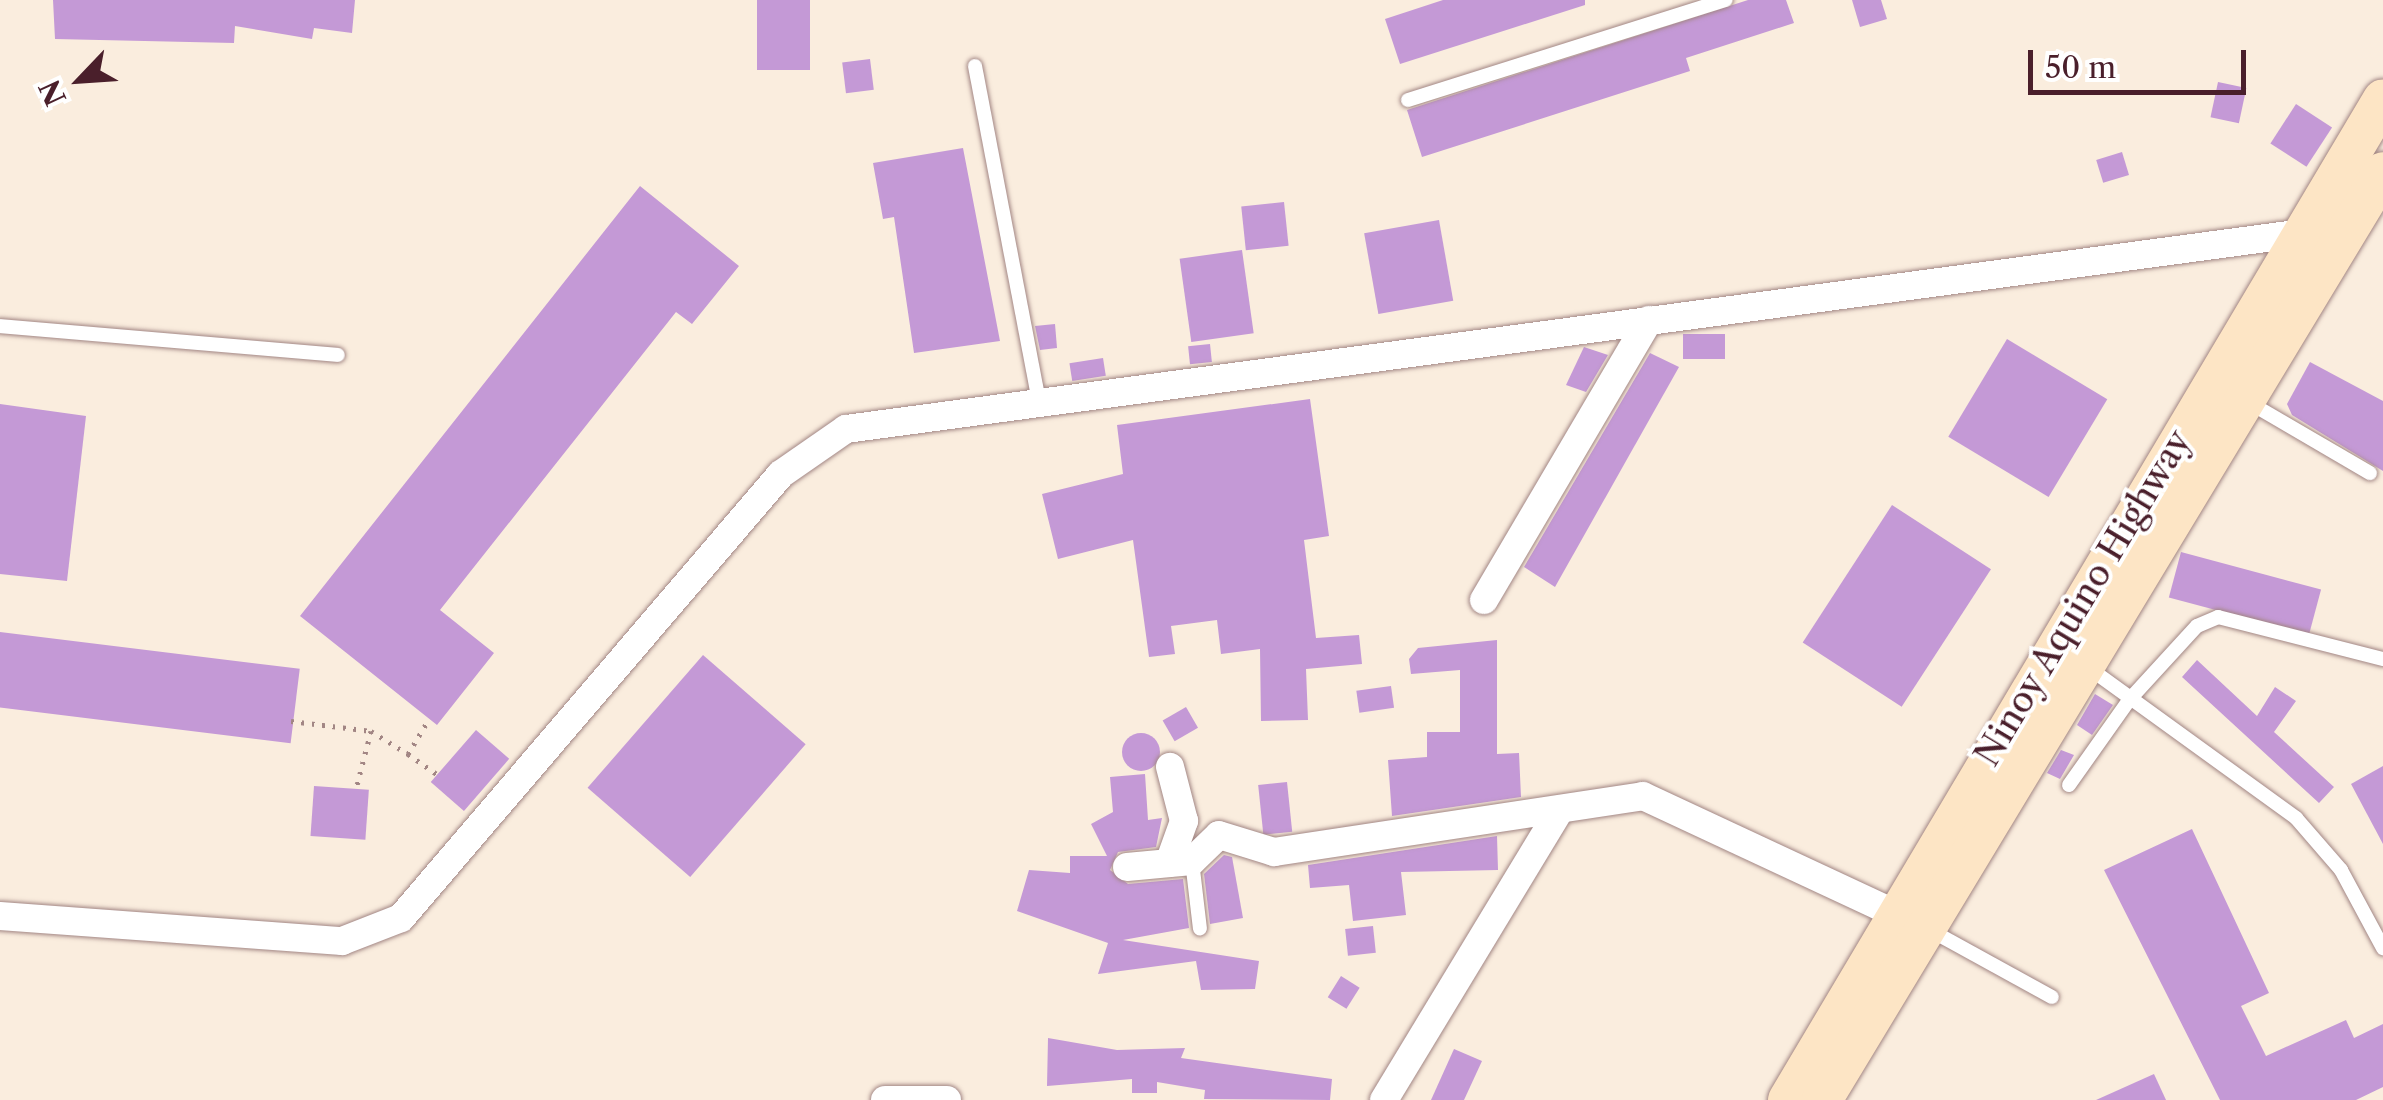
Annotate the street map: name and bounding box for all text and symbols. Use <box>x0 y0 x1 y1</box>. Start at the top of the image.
north arrow <box>30 30 130 130</box>
scale bar <box>2033 30 2250 92</box>
text: 50 m <box>2045 49 2116 86</box>
text: N <box>32 74 73 111</box>
street label: Ninoy Aquino Highway <box>1965 421 2201 775</box>

